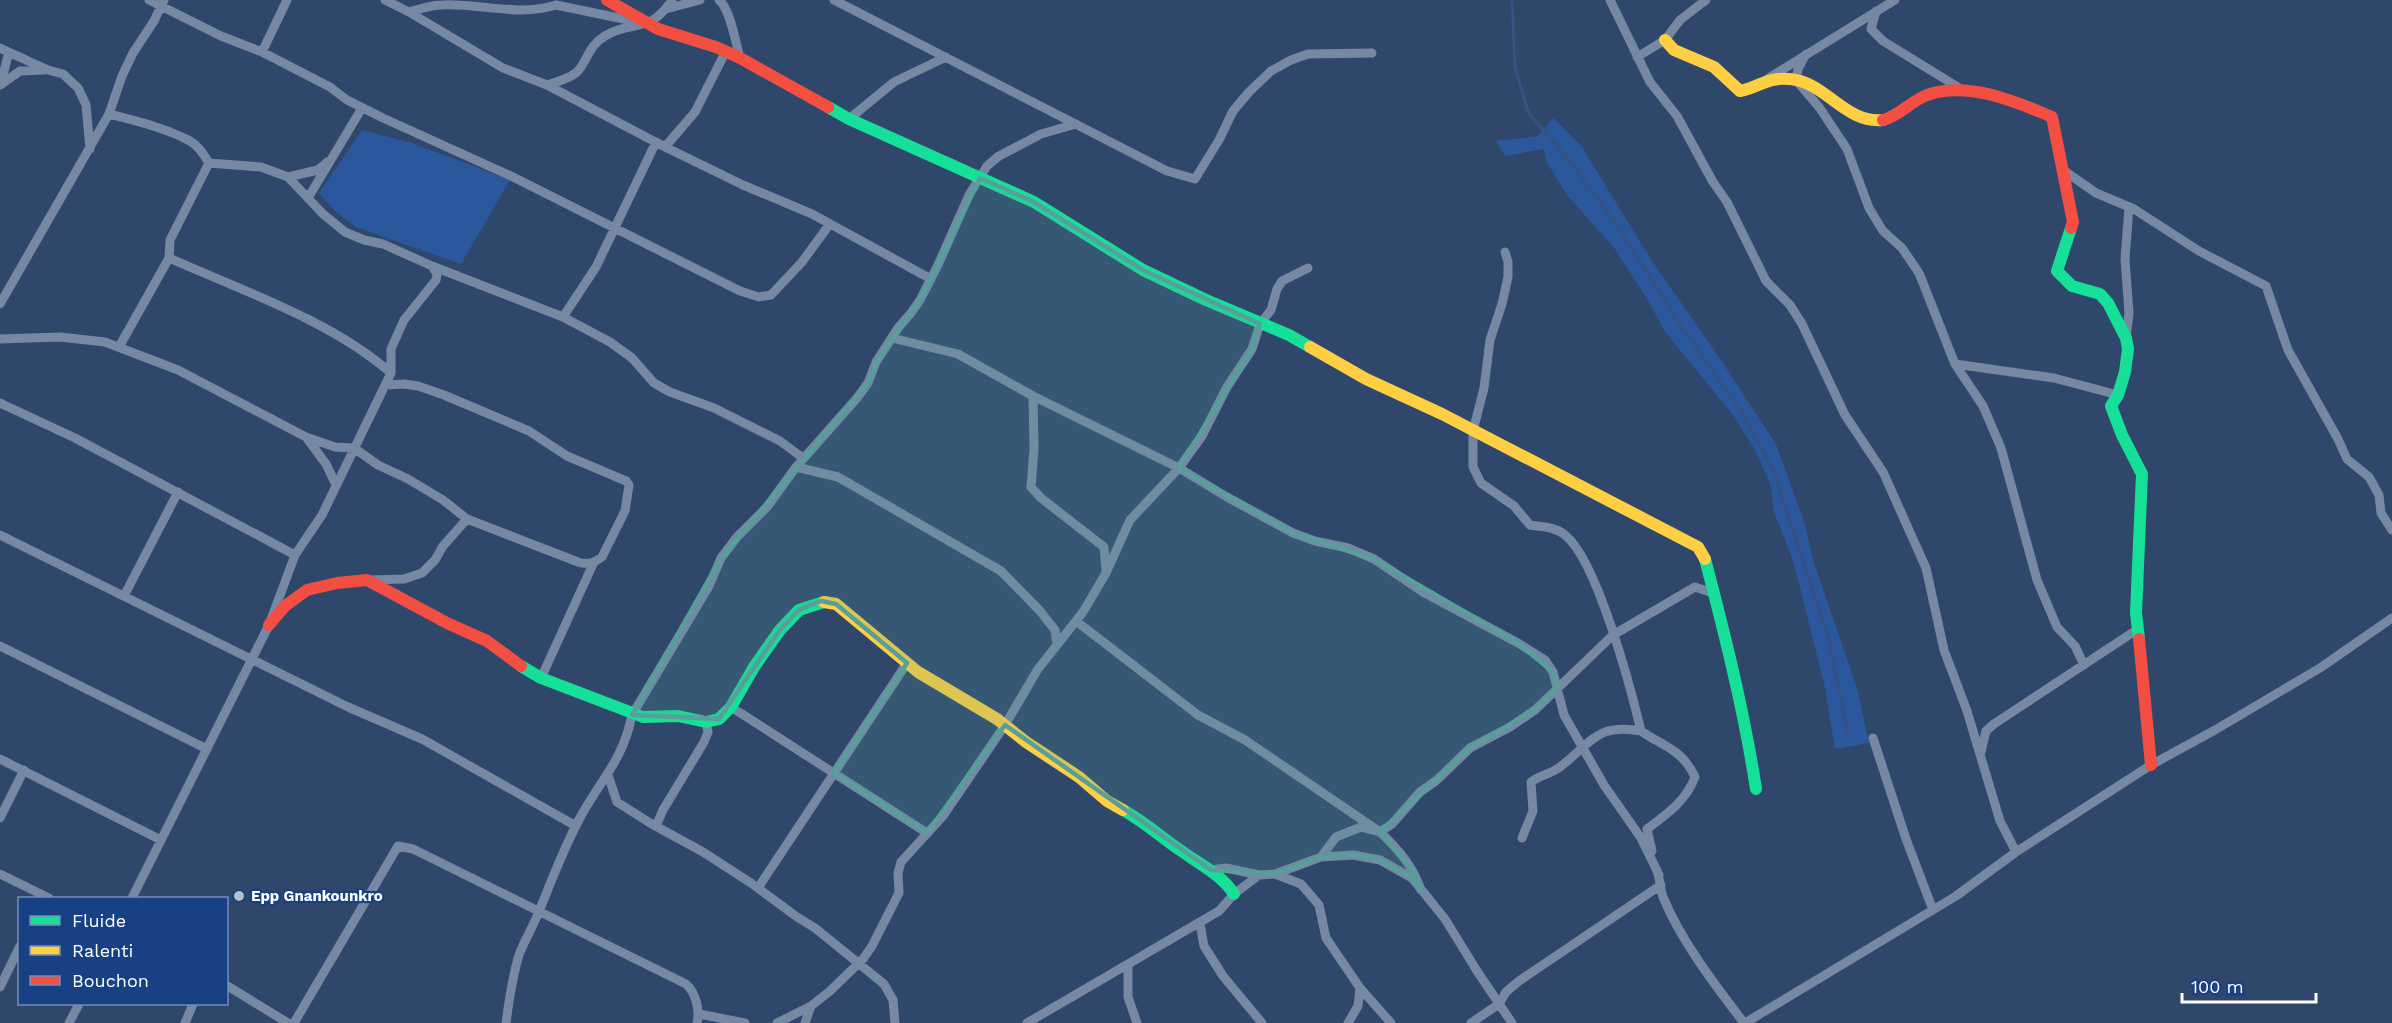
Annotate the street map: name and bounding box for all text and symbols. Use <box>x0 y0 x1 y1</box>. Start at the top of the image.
place label: Epp Gnankounkro <box>251 887 383 905</box>
marker: Epp Gnankounkro <box>232 889 246 903</box>
legend <box>18 897 228 1005</box>
text: Fluide <box>72 910 126 931</box>
text: Ralenti <box>72 940 133 961</box>
scale bar <box>2182 966 2316 1004</box>
text: Bouchon <box>72 970 149 991</box>
text: 100 m <box>2191 976 2244 997</box>

